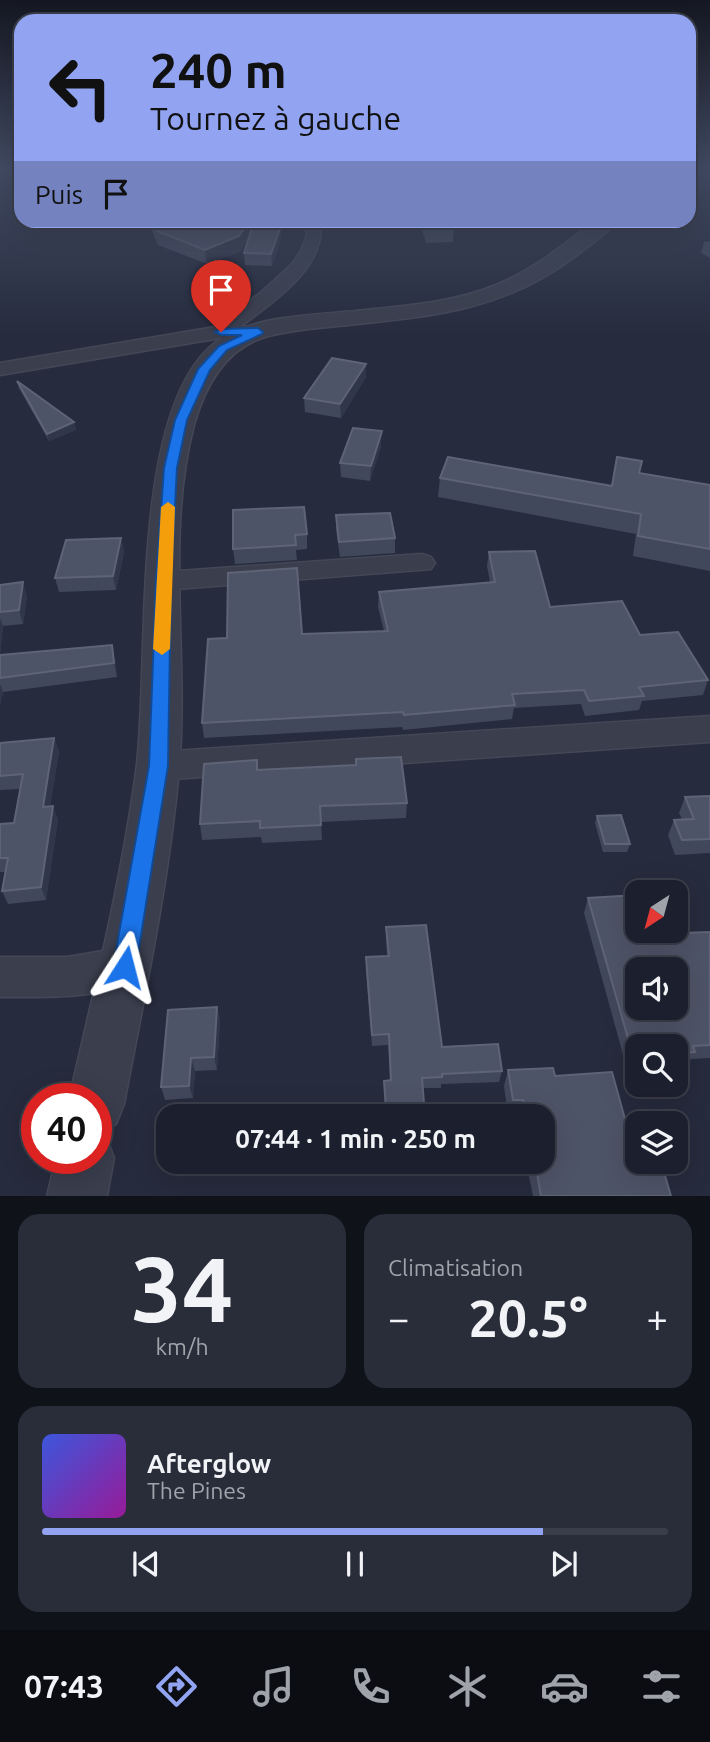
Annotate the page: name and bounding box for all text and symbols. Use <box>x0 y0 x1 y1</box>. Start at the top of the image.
icon: left <box>35 42 126 133</box>
text: 240 m <box>150 42 287 97</box>
text: Tournez à gauche <box>150 100 401 136</box>
icon: arrive <box>97 175 135 213</box>
text: Puis <box>35 180 83 209</box>
pin <box>191 260 251 332</box>
icon: arrive <box>202 271 240 309</box>
north arrow <box>625 880 688 943</box>
map controls <box>625 880 688 1174</box>
position arrow <box>88 930 162 1004</box>
button: sound <box>625 957 688 1020</box>
button: search <box>625 1034 688 1097</box>
speed limit sign: 40 <box>21 1083 112 1174</box>
button: layers <box>625 1111 688 1174</box>
text: 07:44 · 1 min · 250 m <box>235 1124 476 1153</box>
text: 34 <box>131 1237 233 1339</box>
text: Climatisation <box>388 1255 523 1280</box>
text: 20.5° <box>468 1289 588 1347</box>
text: − <box>388 1297 409 1339</box>
text: + <box>647 1297 668 1339</box>
text: km/h <box>155 1334 209 1359</box>
text: Afterglow <box>147 1449 271 1478</box>
text: The Pines <box>147 1478 246 1503</box>
icon: previous <box>127 1545 165 1583</box>
icon: pause <box>336 1545 374 1583</box>
icon: next <box>545 1545 583 1583</box>
icon: directions <box>152 1662 201 1711</box>
icon: music <box>249 1662 298 1711</box>
icon: phone <box>346 1662 395 1711</box>
icon: climate <box>443 1662 492 1711</box>
icon: car <box>540 1662 589 1711</box>
icon: filters <box>637 1662 686 1711</box>
text: 07:43 <box>24 1668 104 1704</box>

